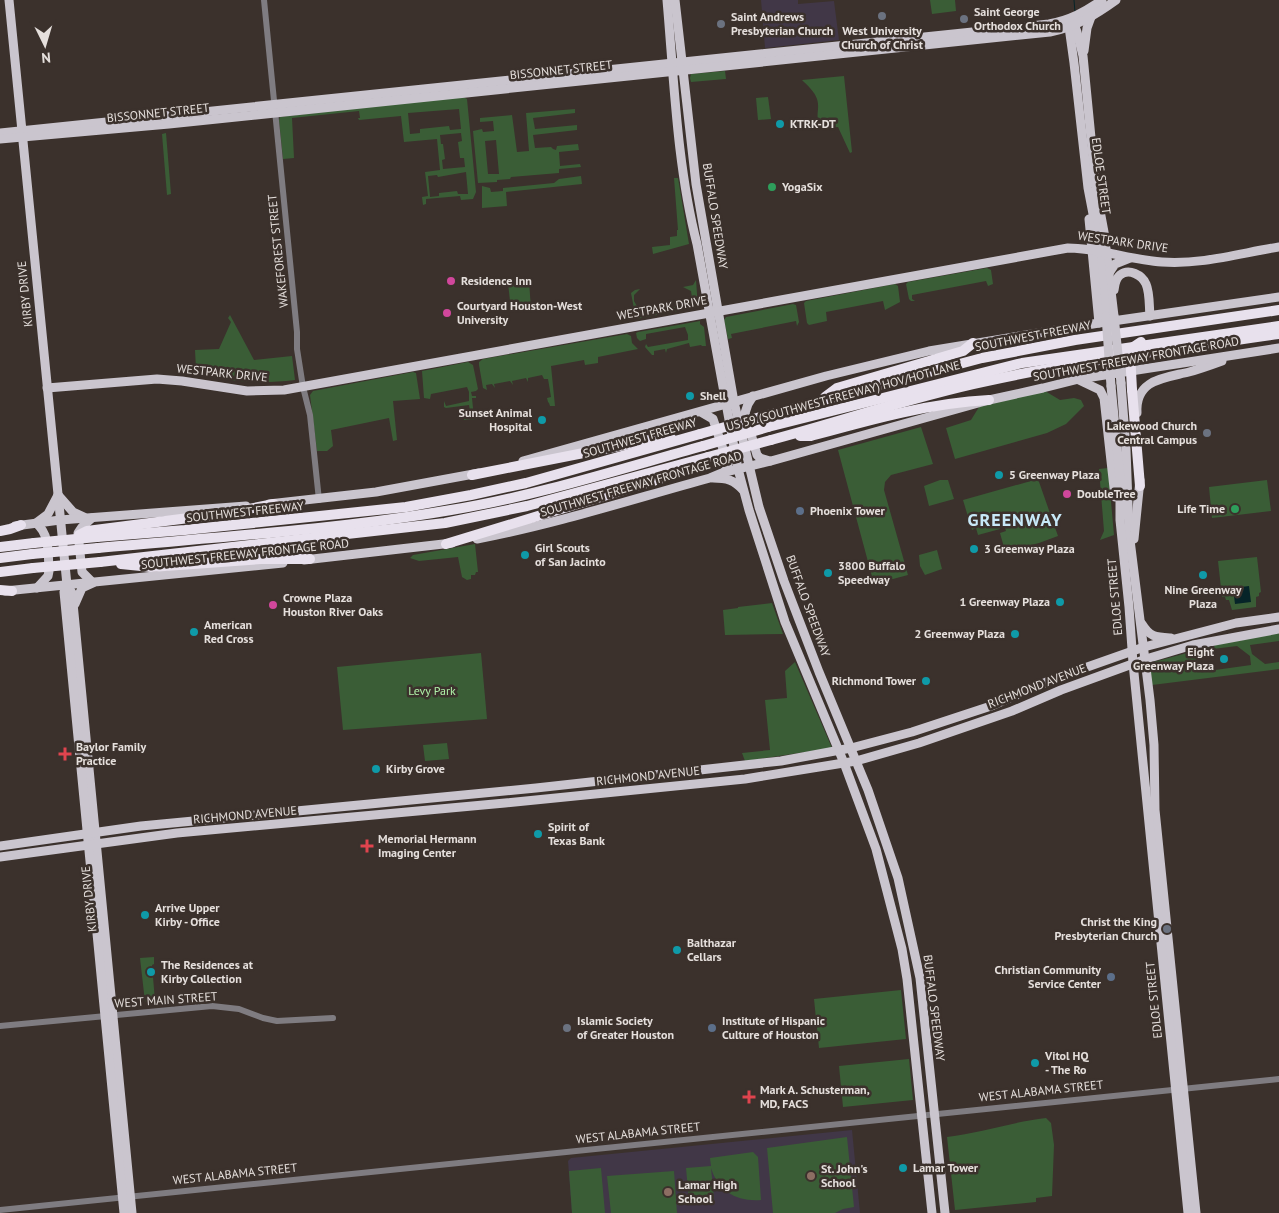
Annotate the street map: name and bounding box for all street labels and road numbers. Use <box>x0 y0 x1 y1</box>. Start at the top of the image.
street label: BISSONNET STREET <box>509 57 613 82</box>
street label: BISSONNET STREET <box>106 100 210 125</box>
street label: EDLOE STREET <box>1089 137 1114 216</box>
street label: BUFFALO SPEEDWAY <box>700 162 731 270</box>
street label: WAKEFOREST STREET <box>264 193 291 308</box>
street label: WESTPARK DRIVE <box>1077 228 1169 255</box>
street label: KIRBY DRIVE <box>14 260 35 328</box>
street label: WESTPARK DRIVE <box>616 292 708 323</box>
street label: SOUTHWEST FREEWAY <box>974 317 1093 354</box>
street label: SOUTHWEST FREEWAY FRONTAGE ROAD <box>1032 333 1240 384</box>
street label: US 59 (SOUTHWEST FREEWAY) HOV/HOT LANE <box>724 357 961 434</box>
street label: WESTPARK DRIVE <box>176 360 268 385</box>
street label: SOUTHWEST FREEWAY <box>581 414 699 461</box>
street label: SOUTHWEST FREEWAY FRONTAGE ROAD <box>538 447 743 520</box>
street label: SOUTHWEST FREEWAY <box>186 498 305 525</box>
street label: SOUTHWEST FREEWAY FRONTAGE ROAD <box>140 535 350 572</box>
street label: BUFFALO SPEEDWAY <box>783 553 834 659</box>
street label: EDLOE STREET <box>1104 558 1125 636</box>
street label: RICHMOND AVENUE <box>986 660 1088 711</box>
street label: RICHMOND AVENUE <box>595 763 700 788</box>
street label: RICHMOND AVENUE <box>192 802 297 827</box>
street label: KIRBY DRIVE <box>78 865 99 933</box>
street label: BUFFALO SPEEDWAY <box>921 954 949 1062</box>
street label: EDLOE STREET <box>1142 961 1165 1039</box>
street label: WEST MAIN STREET <box>114 988 218 1011</box>
street label: WEST ALABAMA STREET <box>978 1076 1104 1104</box>
street label: WEST ALABAMA STREET <box>575 1118 701 1146</box>
street label: WEST ALABAMA STREET <box>172 1159 298 1187</box>

